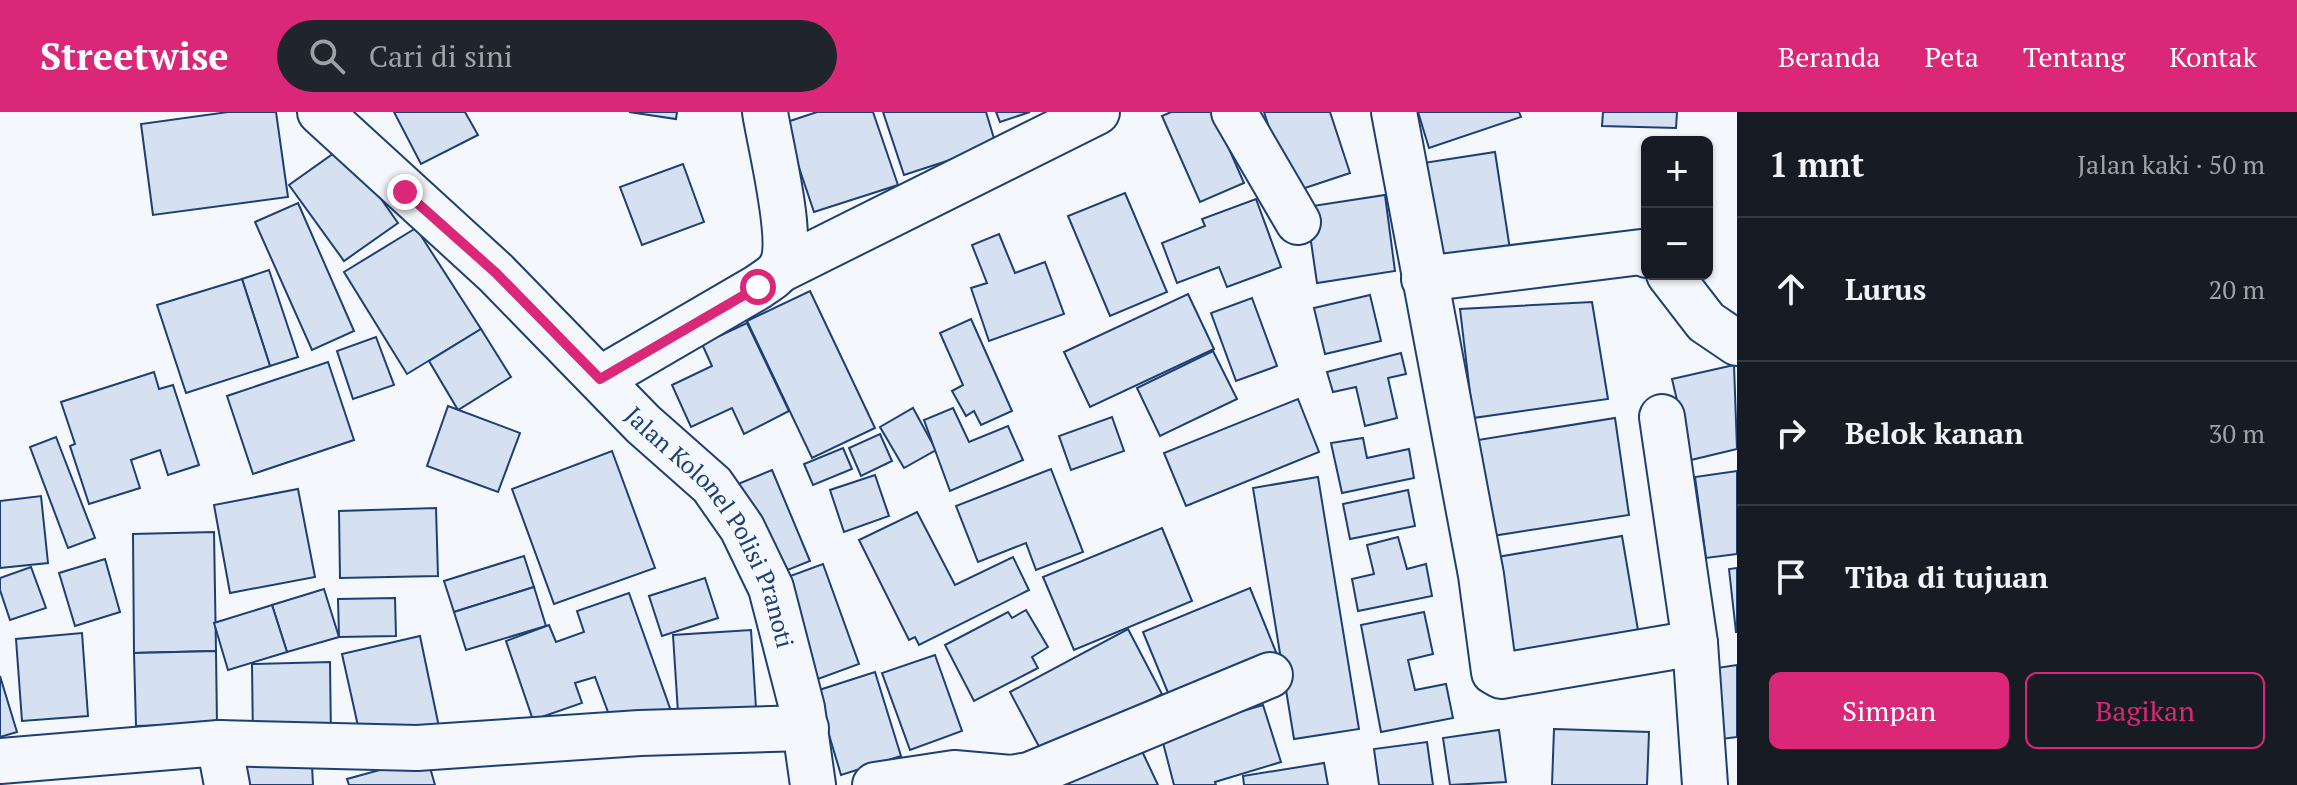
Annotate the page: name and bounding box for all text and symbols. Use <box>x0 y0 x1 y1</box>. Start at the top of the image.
search box <box>277 20 837 92</box>
text: Streetwise <box>40 31 229 81</box>
icon: search <box>305 34 349 78</box>
text: Cari di sini <box>369 36 513 76</box>
text: Beranda <box>1778 38 1881 75</box>
text: Peta <box>1925 38 1979 75</box>
text: Tentang <box>2023 38 2125 75</box>
text: Kontak <box>2169 38 2257 75</box>
map controls <box>1641 136 1713 280</box>
button: + <box>1641 136 1713 208</box>
text: 1 mnt <box>1769 142 1864 187</box>
text: Jalan kaki · 50 m <box>2077 147 2265 181</box>
route end <box>387 174 423 210</box>
button: − <box>1641 208 1713 280</box>
icon: ahead <box>1769 267 1813 311</box>
route start <box>740 269 776 305</box>
text: Lurus <box>1845 269 1926 309</box>
text: 20 m <box>2209 272 2265 306</box>
street label: Jalan Kolonel Polisi Pranoti <box>618 399 802 651</box>
icon: right <box>1769 411 1813 455</box>
text: Belok kanan <box>1845 413 2024 453</box>
text: 30 m <box>2209 416 2265 450</box>
icon: arrive <box>1769 555 1813 599</box>
text: Tiba di tujuan <box>1845 557 2048 597</box>
button: Simpan <box>1769 672 2009 749</box>
button: Bagikan <box>2025 672 2265 749</box>

